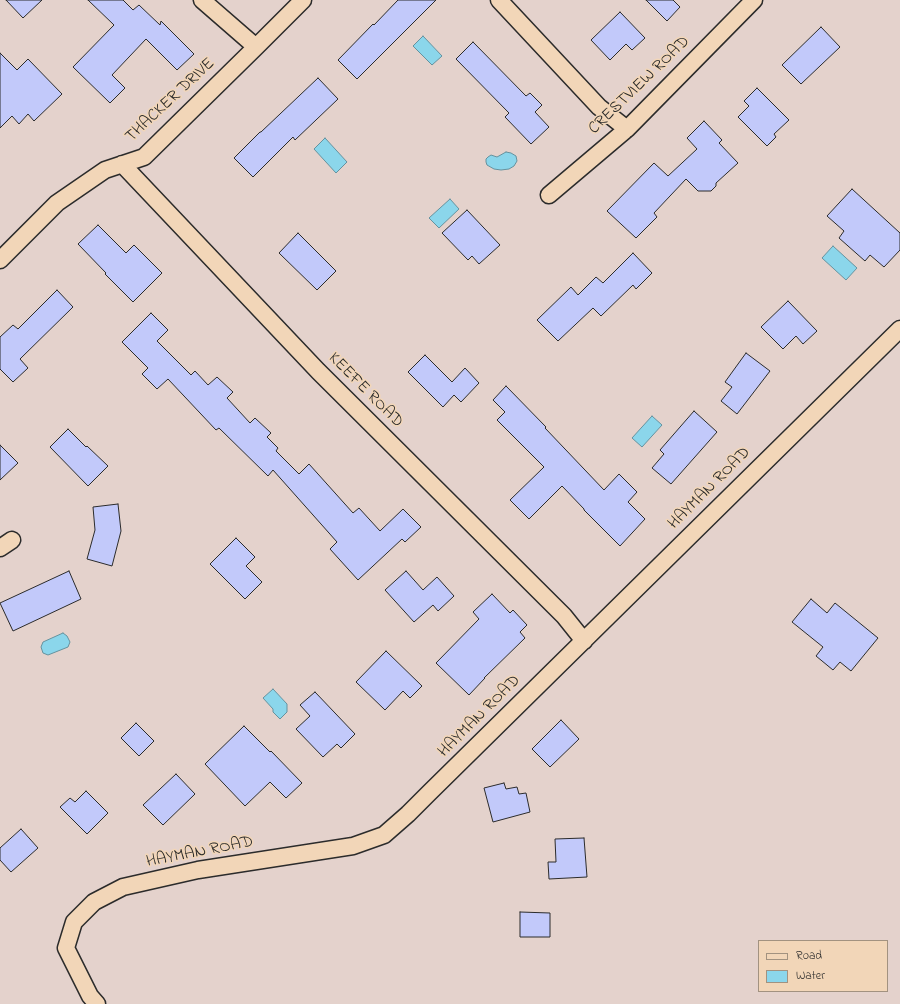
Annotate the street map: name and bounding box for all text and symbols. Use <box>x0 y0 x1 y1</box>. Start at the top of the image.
street label: CRESTVIEW ROAD <box>585 32 695 140</box>
street label: THACKER DRIVE <box>122 54 220 148</box>
street label: KEEFE ROAD <box>323 349 407 433</box>
street label: HAYMAN ROAD <box>664 443 756 535</box>
street label: HAYMAN ROAD <box>434 671 526 763</box>
street label: HAYMAN ROAD <box>145 833 255 873</box>
legend <box>758 940 888 992</box>
text: Road <box>796 947 822 965</box>
text: Water <box>796 967 825 985</box>

